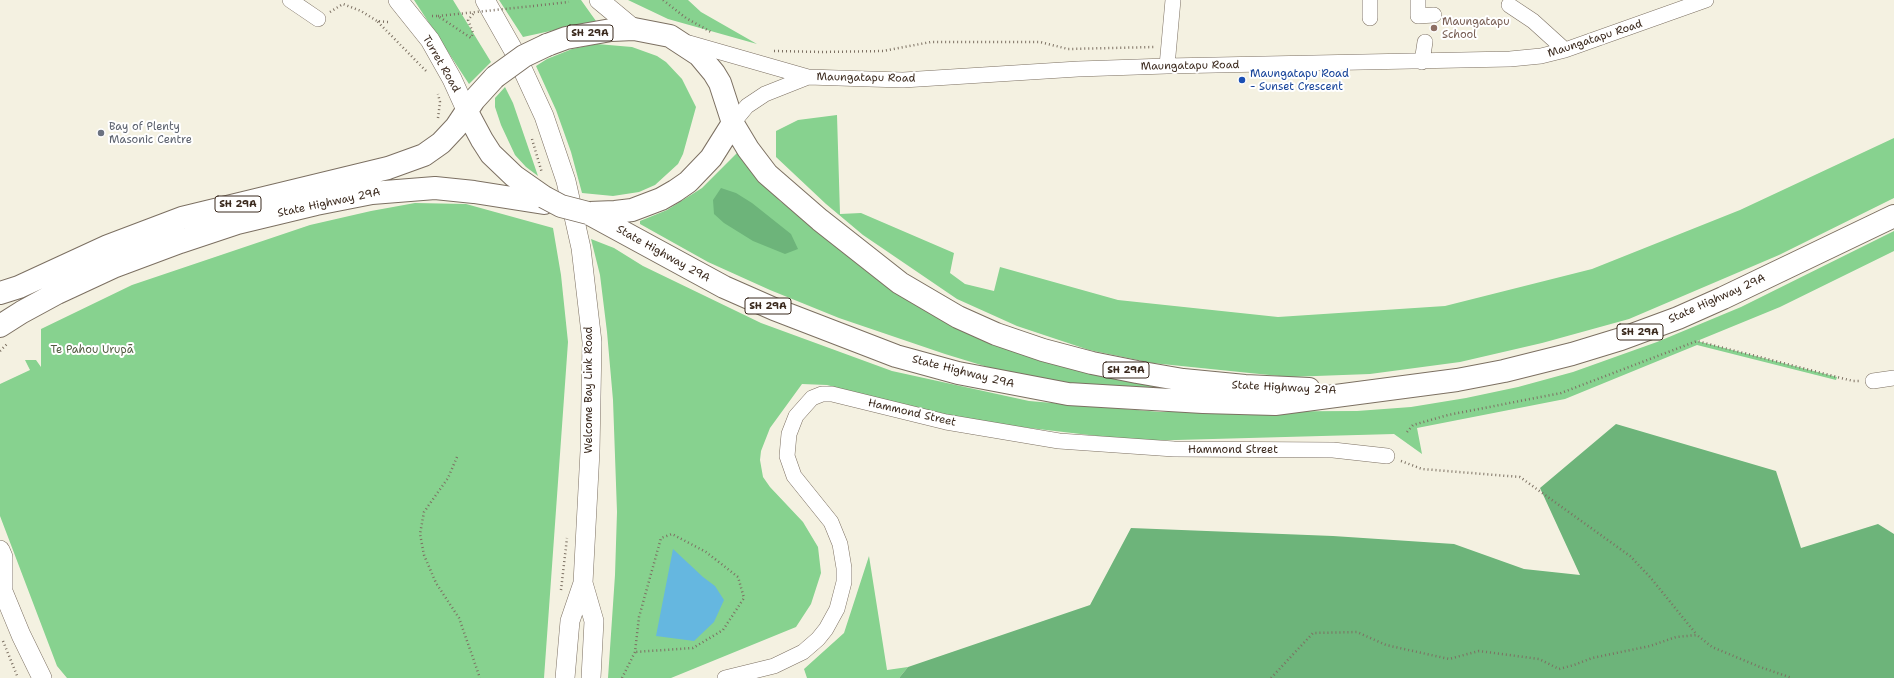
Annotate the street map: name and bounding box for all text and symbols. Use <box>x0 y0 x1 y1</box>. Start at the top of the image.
place label: Maungatapu School <box>1442 15 1509 41</box>
street label: Maungatapu Road <box>1546 17 1644 61</box>
marker: Maungatapu School <box>1429 23 1439 33</box>
road number: SH 29A <box>567 25 613 41</box>
street label: Turret Road <box>419 33 463 95</box>
street label: Maungatapu Road <box>1140 59 1240 73</box>
place label: Maungatapu Road - Sunset Crescent <box>1250 67 1349 93</box>
street label: Maungatapu Road <box>816 71 916 85</box>
marker: Maungatapu Road - Sunset Crescent <box>1237 75 1247 85</box>
place label: Bay of Plenty Masonic Centre <box>109 120 192 146</box>
marker: Bay of Plenty Masonic Centre <box>96 128 106 138</box>
street label: State Highway 29A <box>276 186 382 220</box>
road number: SH 29A <box>215 196 261 212</box>
street label: State Highway 29A <box>614 223 712 285</box>
street label: State Highway 29A <box>1666 272 1768 326</box>
road number: SH 29A <box>745 298 791 314</box>
road number: SH 29A <box>1617 324 1663 340</box>
street label: Welcome Bay Link Road <box>582 326 596 454</box>
park label: Te Pahou Urupā <box>50 343 134 357</box>
street label: State Highway 29A <box>911 353 1015 391</box>
road number: SH 29A <box>1103 362 1149 378</box>
street label: State Highway 29A <box>1231 379 1337 397</box>
street label: Hammond Street <box>867 396 957 430</box>
street label: Hammond Street <box>1188 443 1278 457</box>

